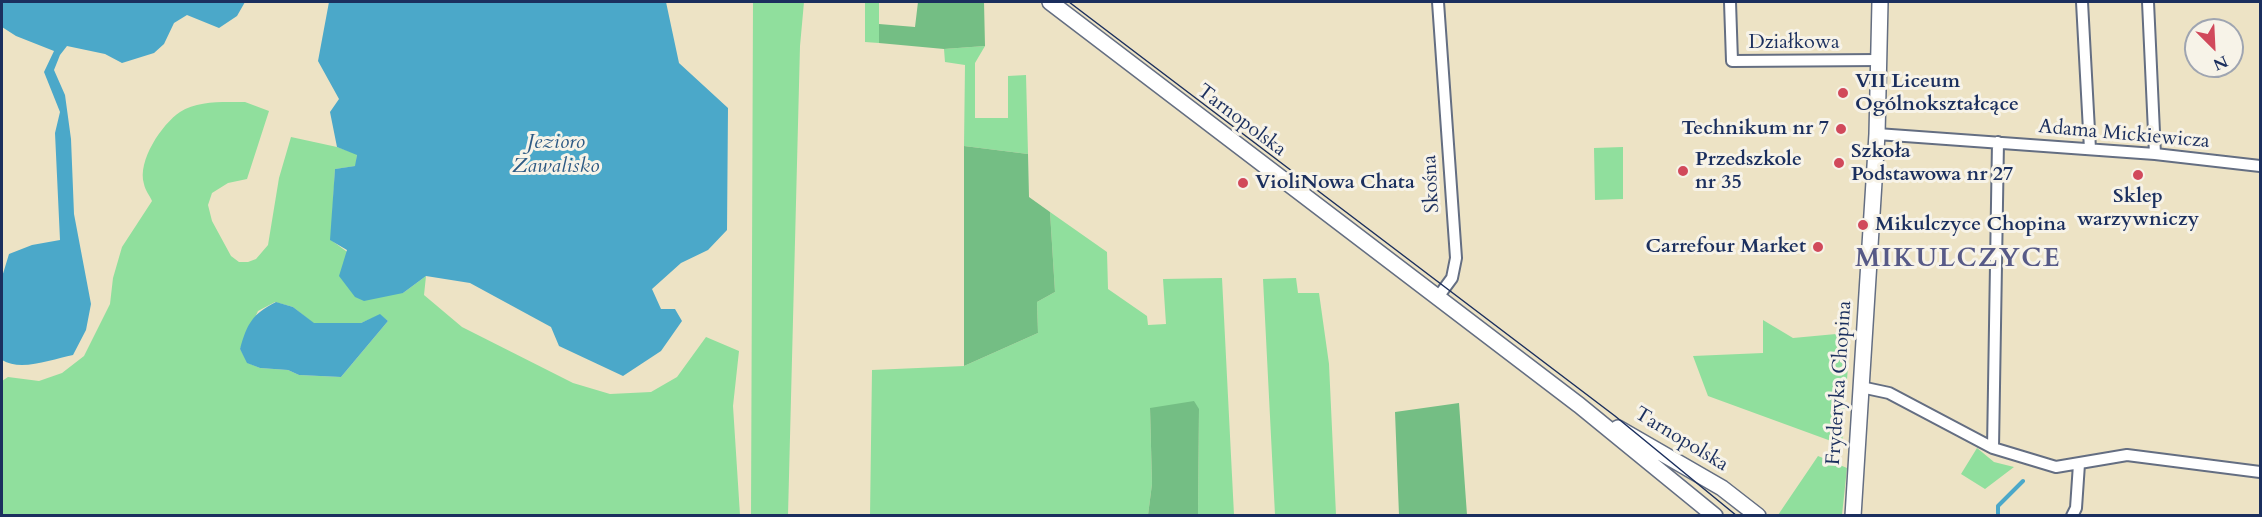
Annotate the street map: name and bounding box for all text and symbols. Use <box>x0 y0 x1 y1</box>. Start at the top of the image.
north arrow <box>2184 18 2244 78</box>
street label: Działkowa <box>1748 31 1840 55</box>
text: N <box>2210 50 2231 75</box>
place label: VII Liceum Ogólnokształcące <box>1855 70 2019 117</box>
street label: Tarnopolska <box>1192 80 1290 162</box>
marker: VII Liceum Ogólnokształcące <box>1836 86 1850 100</box>
street label: Adama Mickiewicza <box>2037 116 2211 154</box>
place label: Technikum nr 7 <box>1681 117 1829 141</box>
marker: Technikum nr 7 <box>1834 122 1848 136</box>
water label: Jezioro Zawalisko <box>512 130 600 180</box>
place label: Szkoła Podstawowa nr 27 <box>1851 140 2013 187</box>
place label: Przedszkole nr 35 <box>1695 148 1802 195</box>
street label: Skośna <box>1418 154 1446 214</box>
marker: Szkoła Podstawowa nr 27 <box>1832 156 1846 170</box>
marker: Przedszkole nr 35 <box>1676 164 1690 178</box>
marker: Sklep warzywniczy <box>2131 168 2145 182</box>
place label: VioliNowa Chata <box>1255 171 1415 195</box>
marker: VioliNowa Chata <box>1236 176 1250 190</box>
place label: Sklep warzywniczy <box>2077 185 2199 232</box>
place label: Mikulczyce Chopina <box>1875 213 2066 237</box>
marker: Mikulczyce Chopina <box>1856 218 1870 232</box>
place label: Carrefour Market <box>1646 235 1806 259</box>
marker: Carrefour Market <box>1811 240 1825 254</box>
district label: MIKULCZYCE <box>1855 244 2061 276</box>
street label: Fryderyka Chopina <box>1822 300 1858 466</box>
street label: Tarnopolska <box>1630 403 1732 477</box>

